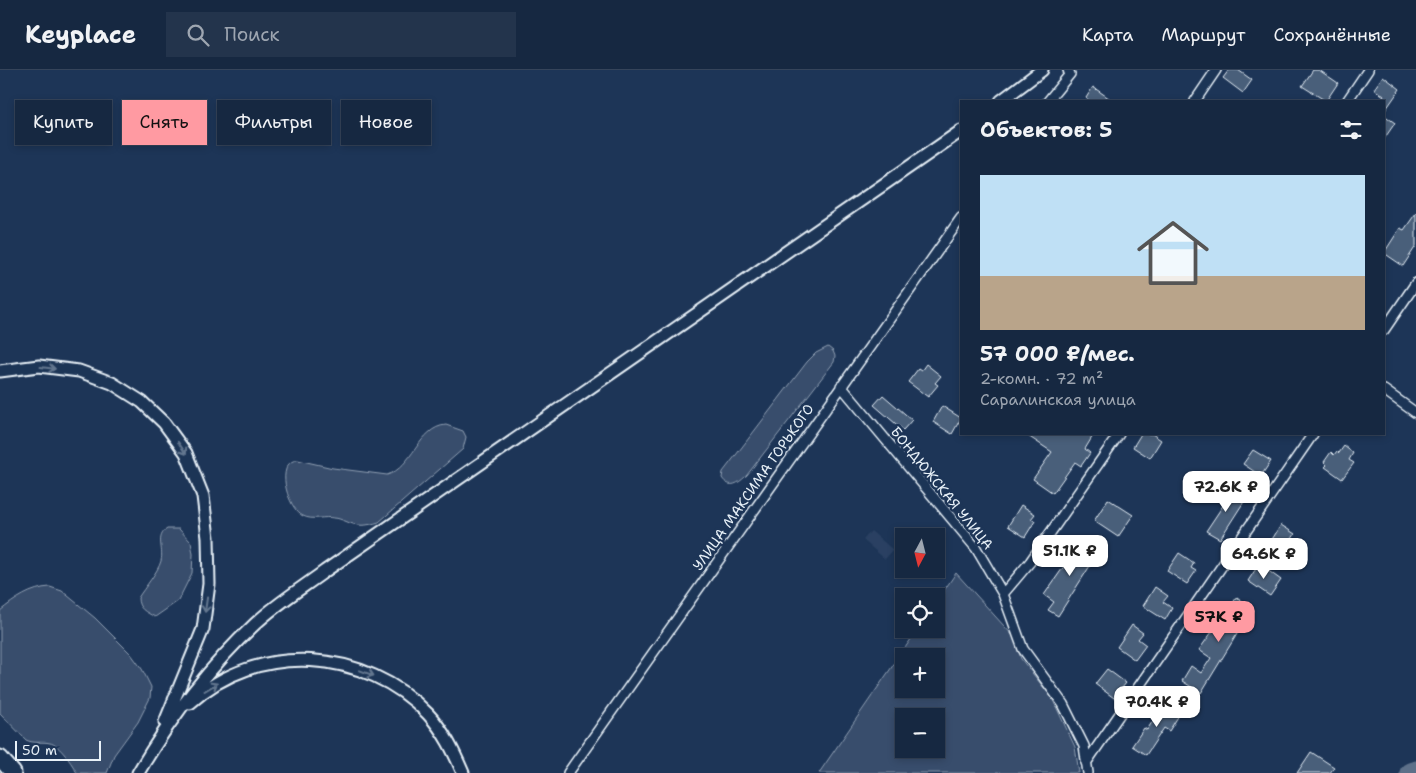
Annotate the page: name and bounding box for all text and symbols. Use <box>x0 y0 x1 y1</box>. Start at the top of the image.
search box <box>166 12 516 57</box>
text: Keyplace <box>25 19 136 51</box>
icon: search <box>184 21 212 49</box>
text: Поиск <box>224 22 280 47</box>
text: Карта <box>1082 23 1133 47</box>
text: Маршрут <box>1161 23 1245 47</box>
text: Сохранённые <box>1273 23 1391 47</box>
chip: Купить <box>15 100 112 145</box>
chip: Снять <box>122 100 207 145</box>
chip: Фильтры <box>217 100 331 145</box>
chip: Новое <box>341 100 431 145</box>
text: Объектов: 5 <box>980 116 1112 144</box>
icon: filters <box>1337 116 1365 144</box>
icon: home <box>1128 208 1218 298</box>
text: 57 000 ₽/мес. <box>980 340 1135 368</box>
one-way arrow <box>40 363 56 373</box>
text: 2-комн. · 72 m² <box>980 368 1103 389</box>
text: Саралинская улица <box>980 389 1136 410</box>
street label: УЛИЦА МАКСИМА ГОРЬКОГО <box>688 400 818 574</box>
street label: БОНДЮЖСКАЯ УЛИЦА <box>887 423 997 553</box>
one-way arrow <box>177 440 187 454</box>
pin: 72.6K ₽ <box>1180 470 1272 513</box>
text: 72.6K ₽ <box>1194 476 1258 497</box>
north arrow <box>895 528 945 578</box>
map controls <box>895 528 945 758</box>
pin: 51.1K ₽ <box>1024 534 1116 577</box>
pin: 64.6K ₽ <box>1218 538 1310 580</box>
text: 51.1K ₽ <box>1043 540 1097 561</box>
text: 64.6K ₽ <box>1232 543 1296 564</box>
button: locate <box>895 588 945 638</box>
one-way arrow <box>201 597 211 613</box>
pin: 57K ₽ <box>1184 600 1254 643</box>
text: 57K ₽ <box>1195 606 1243 627</box>
button: + <box>895 648 945 698</box>
one-way arrow <box>358 669 374 678</box>
one-way arrow <box>204 682 218 692</box>
pin: 70.4K ₽ <box>1111 686 1203 728</box>
text: 70.4K ₽ <box>1125 691 1189 712</box>
button: − <box>895 708 945 758</box>
scale bar <box>15 738 101 761</box>
text: 50 m <box>22 741 57 759</box>

